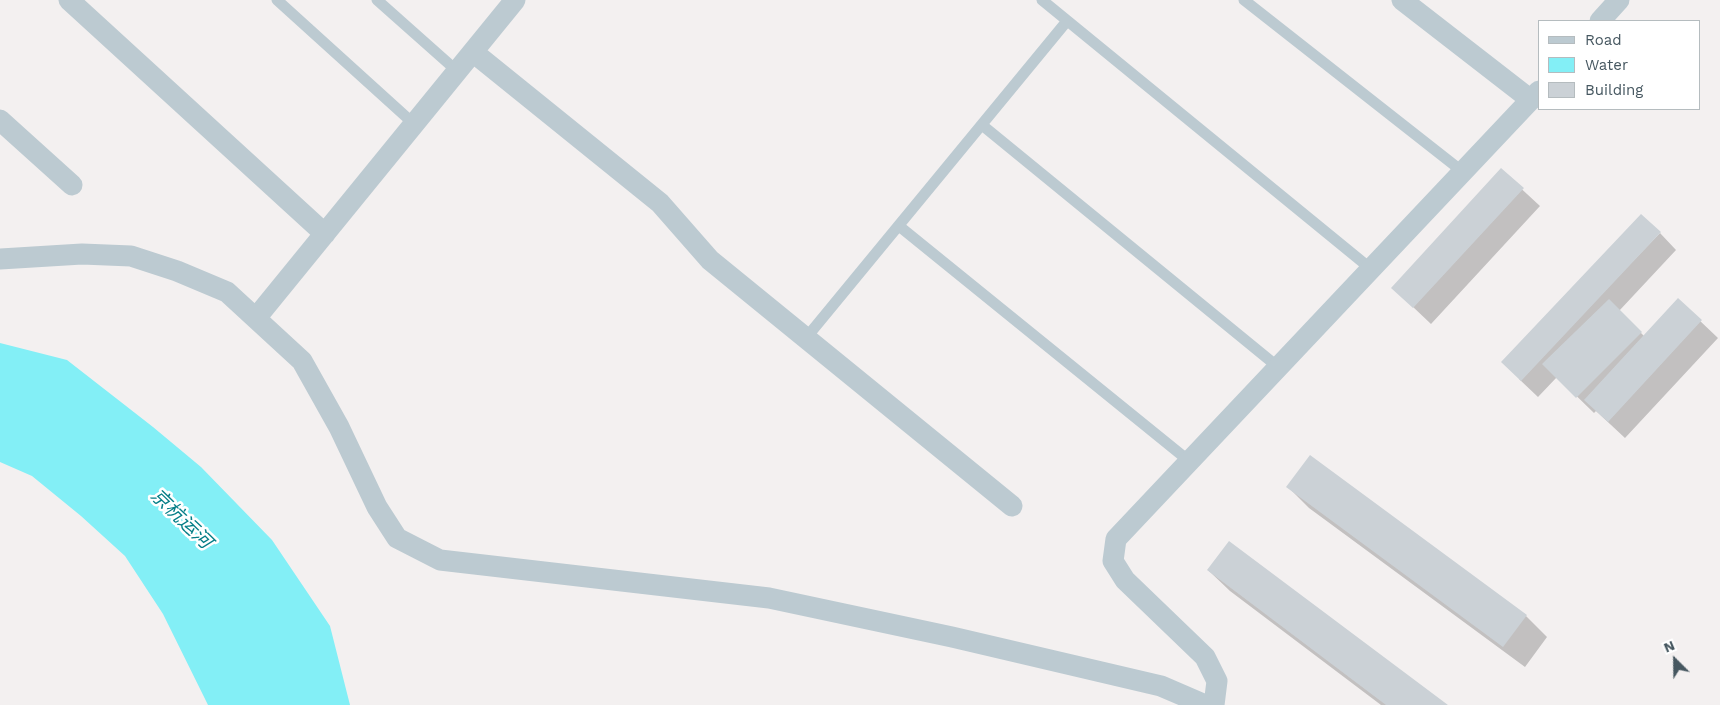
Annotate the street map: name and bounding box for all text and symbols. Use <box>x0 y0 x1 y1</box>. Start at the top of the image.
legend <box>1538 20 1700 110</box>
text: Road <box>1585 31 1622 49</box>
text: Water <box>1585 56 1628 74</box>
text: Building <box>1585 81 1643 99</box>
water label: 京杭运河 <box>146 484 216 554</box>
north arrow <box>1650 635 1700 685</box>
text: N <box>1661 637 1677 656</box>

